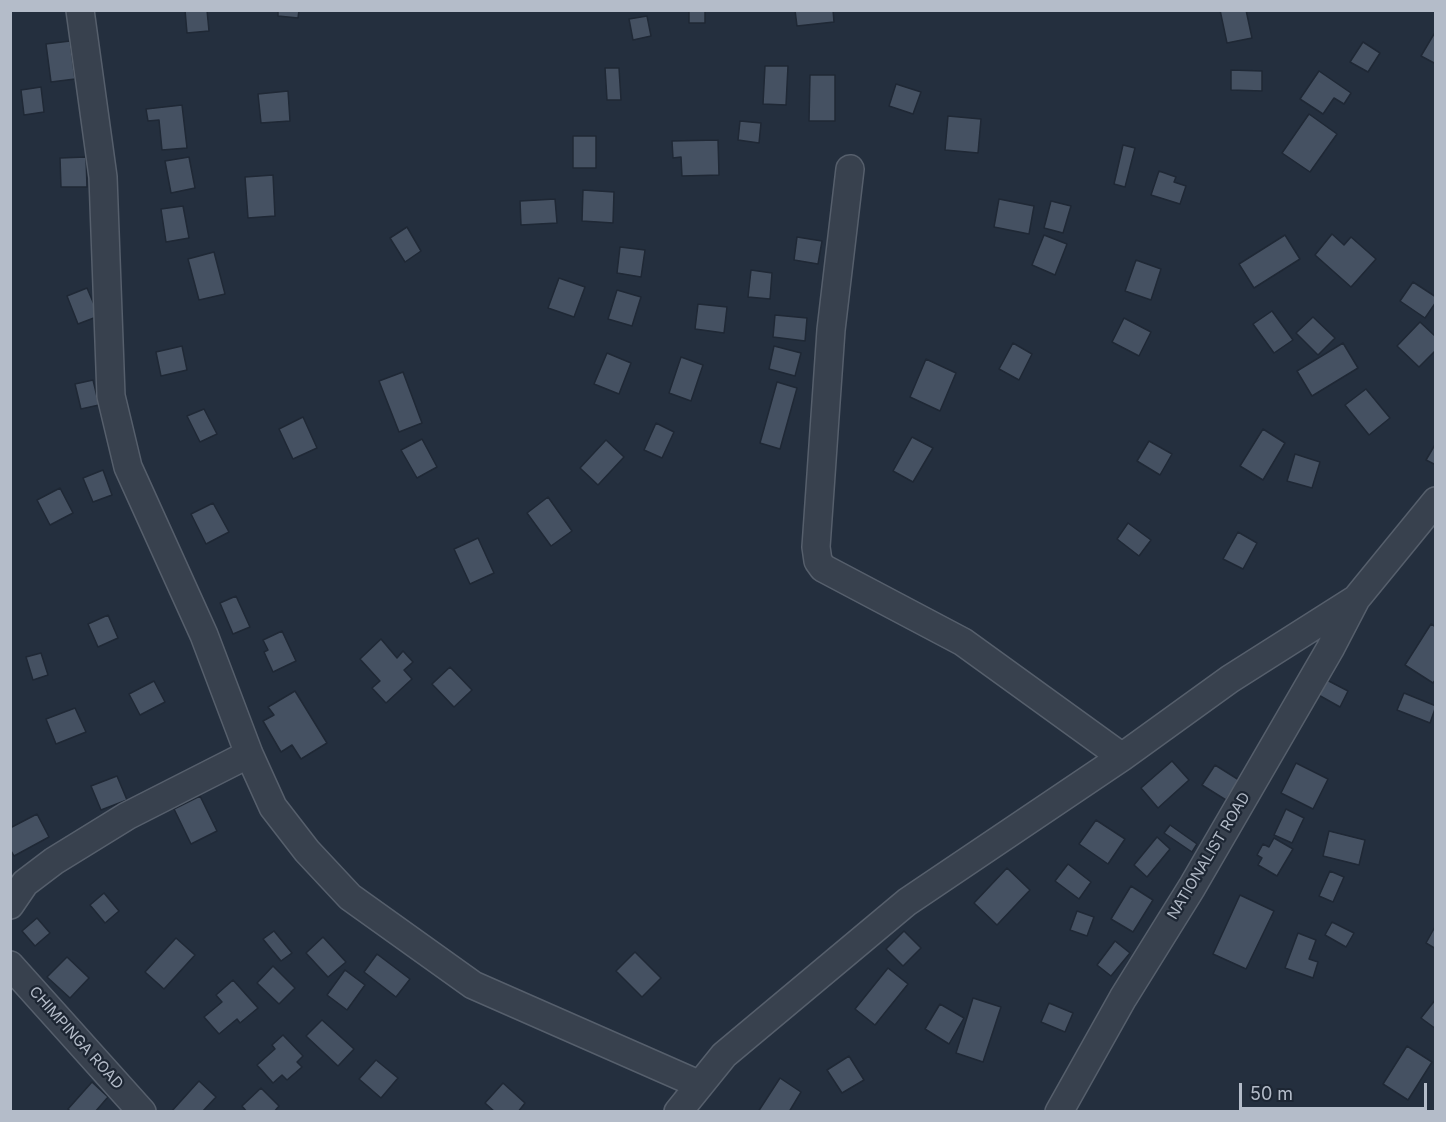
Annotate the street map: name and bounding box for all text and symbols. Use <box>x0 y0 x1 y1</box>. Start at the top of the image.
street label: NATIONALIST ROAD <box>1164 789 1254 923</box>
street label: CHIMPINGA ROAD <box>25 983 127 1093</box>
scale bar <box>1242 1071 1430 1109</box>
text: 50 m <box>1250 1083 1293 1104</box>

